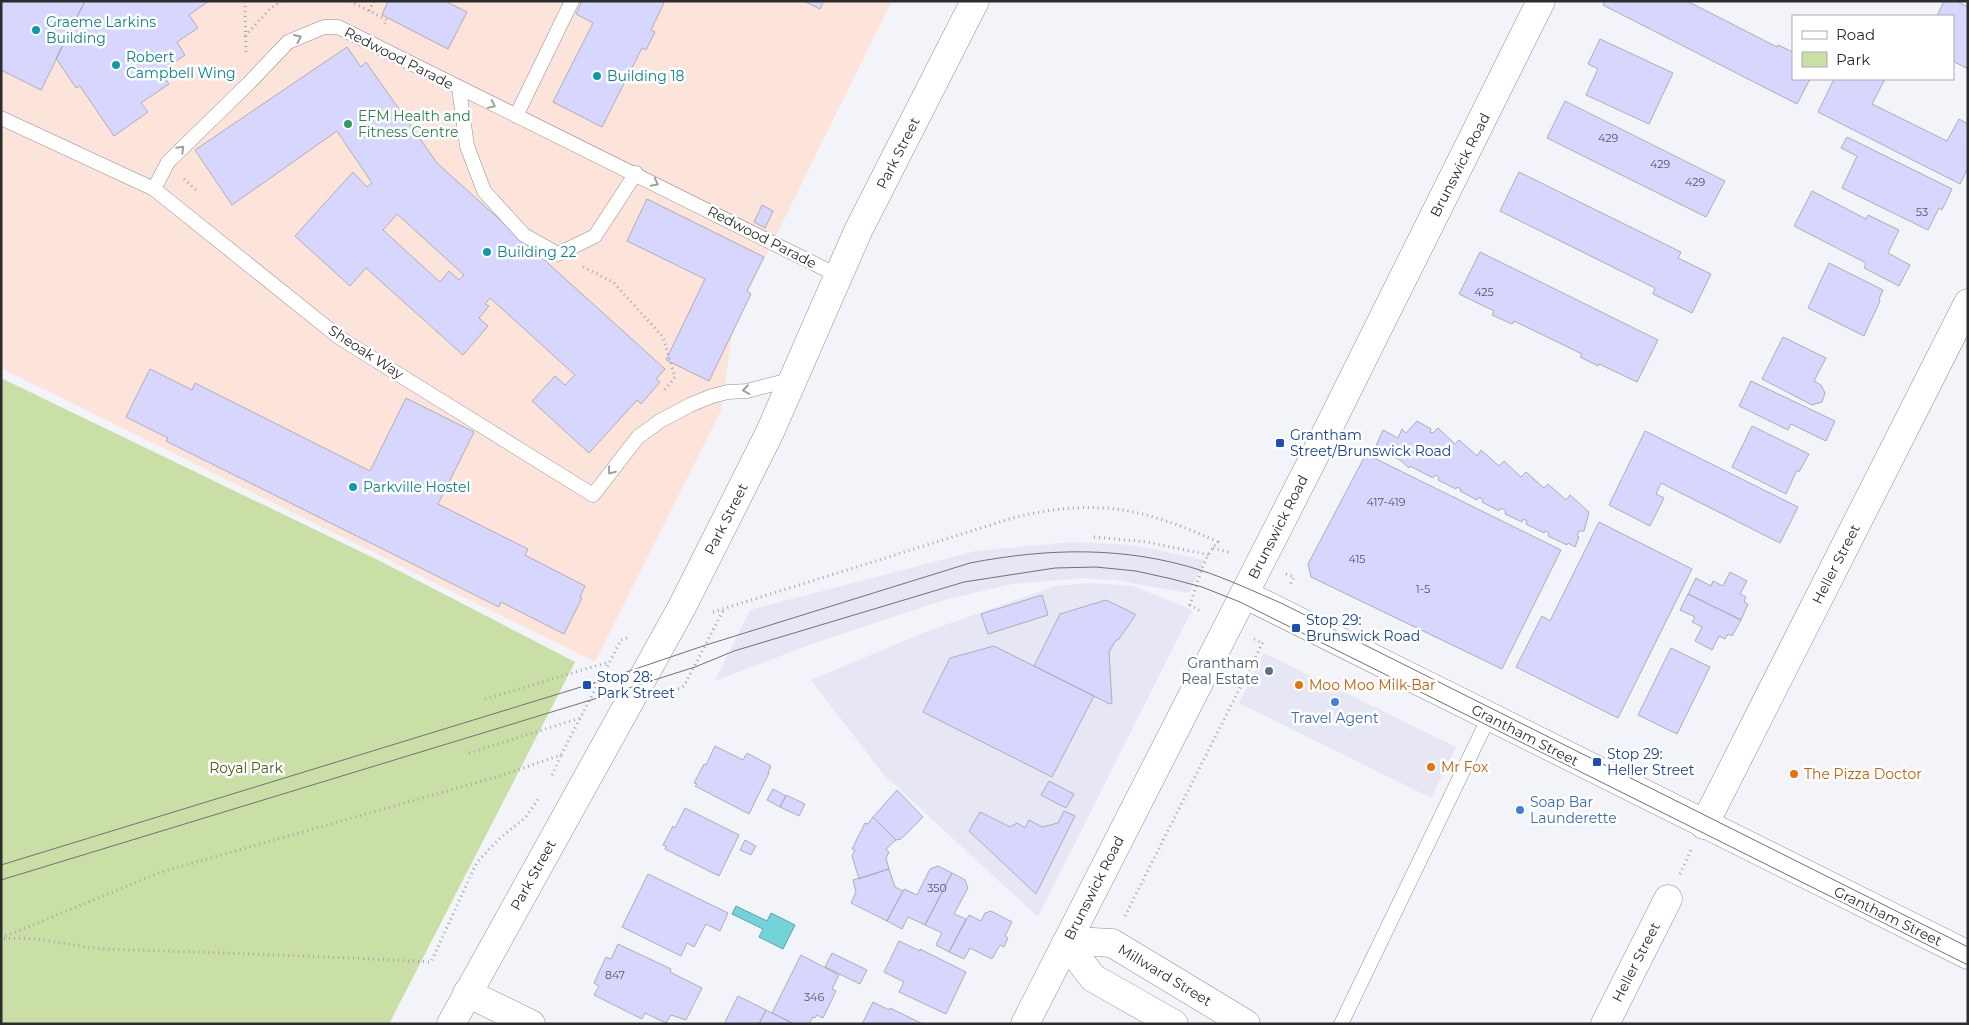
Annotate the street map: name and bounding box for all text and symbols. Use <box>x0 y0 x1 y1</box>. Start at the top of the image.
place label: Graeme Larkins Building <box>46 13 156 47</box>
legend <box>1792 15 1954 80</box>
street label: Redwood Parade <box>341 23 457 93</box>
marker: Graeme Larkins Building <box>30 24 42 36</box>
text: Road <box>1836 25 1875 44</box>
one-way arrow <box>293 33 302 44</box>
place label: Robert Campbell Wing <box>126 48 236 82</box>
text: Park <box>1836 50 1870 69</box>
marker: Robert Campbell Wing <box>110 59 122 71</box>
place label: Building 18 <box>607 67 685 85</box>
marker: Building 18 <box>591 70 603 82</box>
one-way arrow <box>487 99 496 109</box>
place label: EFM Health and Fitness Centre <box>358 107 471 141</box>
street label: Brunswick Road <box>1426 110 1494 220</box>
street label: Park Street <box>872 114 924 192</box>
marker: EFM Health and Fitness Centre <box>342 118 354 130</box>
house number: 429 <box>1598 131 1618 145</box>
one-way arrow <box>175 146 184 155</box>
house number: 429 <box>1650 157 1670 171</box>
house number: 429 <box>1685 175 1705 189</box>
one-way arrow <box>649 177 658 187</box>
street label: Redwood Parade <box>704 202 820 272</box>
house number: 53 <box>1916 205 1928 219</box>
place label: Building 22 <box>497 243 576 261</box>
marker: Building 22 <box>481 246 493 258</box>
house number: 425 <box>1474 285 1494 299</box>
street label: Sheoak Way <box>325 321 407 383</box>
one-way arrow <box>741 385 750 395</box>
place label: Grantham Street/Brunswick Road <box>1290 426 1451 460</box>
marker: Grantham Street/Brunswick Road <box>1274 437 1286 449</box>
one-way arrow <box>609 465 617 474</box>
street label: Brunswick Road <box>1244 472 1312 582</box>
place label: Parkville Hostel <box>363 478 470 496</box>
street label: Park Street <box>700 480 752 558</box>
marker: Parkville Hostel <box>347 481 359 493</box>
house number: 417-419 <box>1367 495 1406 509</box>
street label: Heller Street <box>1808 521 1864 607</box>
house number: 415 <box>1348 552 1366 566</box>
house number: 1-5 <box>1416 582 1430 596</box>
place label: Stop 29: Brunswick Road <box>1306 611 1420 645</box>
marker: Stop 29: Brunswick Road <box>1290 622 1302 634</box>
place label: Grantham Real Estate <box>1181 654 1259 688</box>
marker: Grantham Real Estate <box>1263 665 1275 677</box>
place label: Stop 28: Park Street <box>597 668 675 702</box>
place label: Moo Moo Milk Bar <box>1309 676 1436 694</box>
marker: Stop 28: Park Street <box>581 679 593 691</box>
marker: Moo Moo Milk Bar <box>1293 679 1305 691</box>
marker: Travel Agent <box>1329 696 1341 708</box>
street label: Grantham Street <box>1468 700 1582 770</box>
place label: Travel Agent <box>1291 709 1379 727</box>
place label: Stop 29: Heller Street <box>1607 745 1695 779</box>
marker: Stop 29: Heller Street <box>1591 756 1603 768</box>
place label: Mr Fox <box>1441 758 1489 776</box>
park label: Royal Park <box>209 759 283 777</box>
marker: Mr Fox <box>1425 761 1437 773</box>
place label: The Pizza Doctor <box>1804 765 1922 783</box>
marker: The Pizza Doctor <box>1788 768 1800 780</box>
place label: Soap Bar Launderette <box>1530 793 1617 827</box>
marker: Soap Bar Launderette <box>1514 804 1526 816</box>
street label: Brunswick Road <box>1060 833 1128 943</box>
street label: Park Street <box>506 836 560 913</box>
house number: 350 <box>927 881 947 895</box>
street label: Grantham Street <box>1831 882 1945 950</box>
street label: Heller Street <box>1608 919 1664 1005</box>
street label: Millward Street <box>1115 940 1215 1010</box>
house number: 847 <box>605 968 625 982</box>
house number: 346 <box>804 990 824 1004</box>

